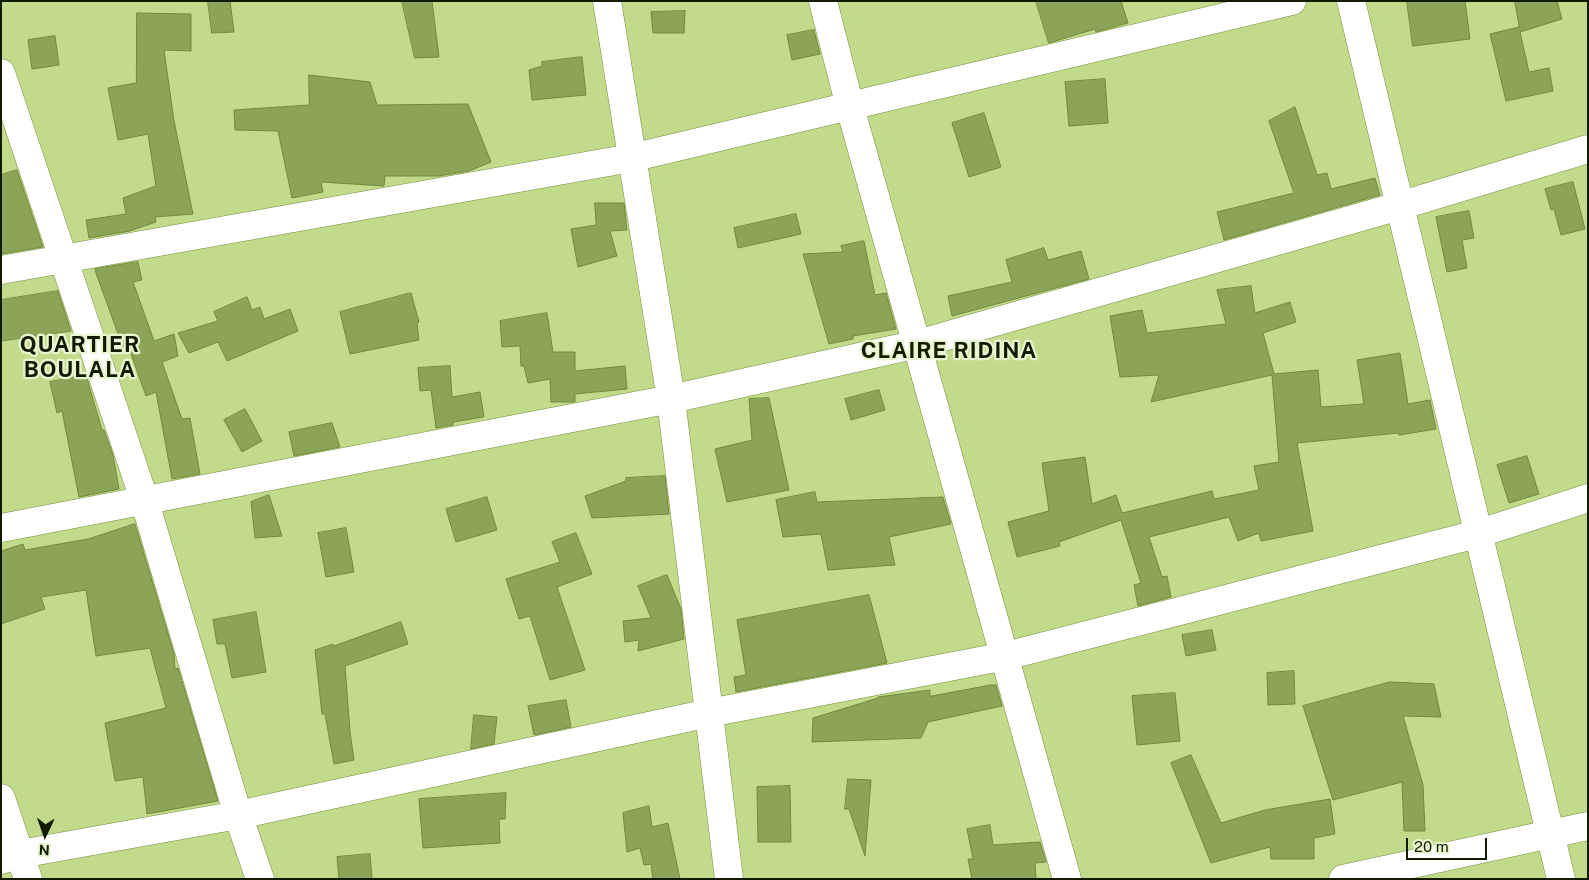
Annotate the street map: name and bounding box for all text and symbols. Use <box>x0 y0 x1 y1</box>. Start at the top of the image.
district label: QUARTIER BOULALA <box>19 332 141 384</box>
district label: CLAIRE RIDINA <box>859 338 1039 364</box>
north arrow <box>20 810 70 860</box>
scale bar <box>1409 828 1490 860</box>
text: 20 m <box>1414 838 1449 855</box>
text: N <box>38 842 50 858</box>

